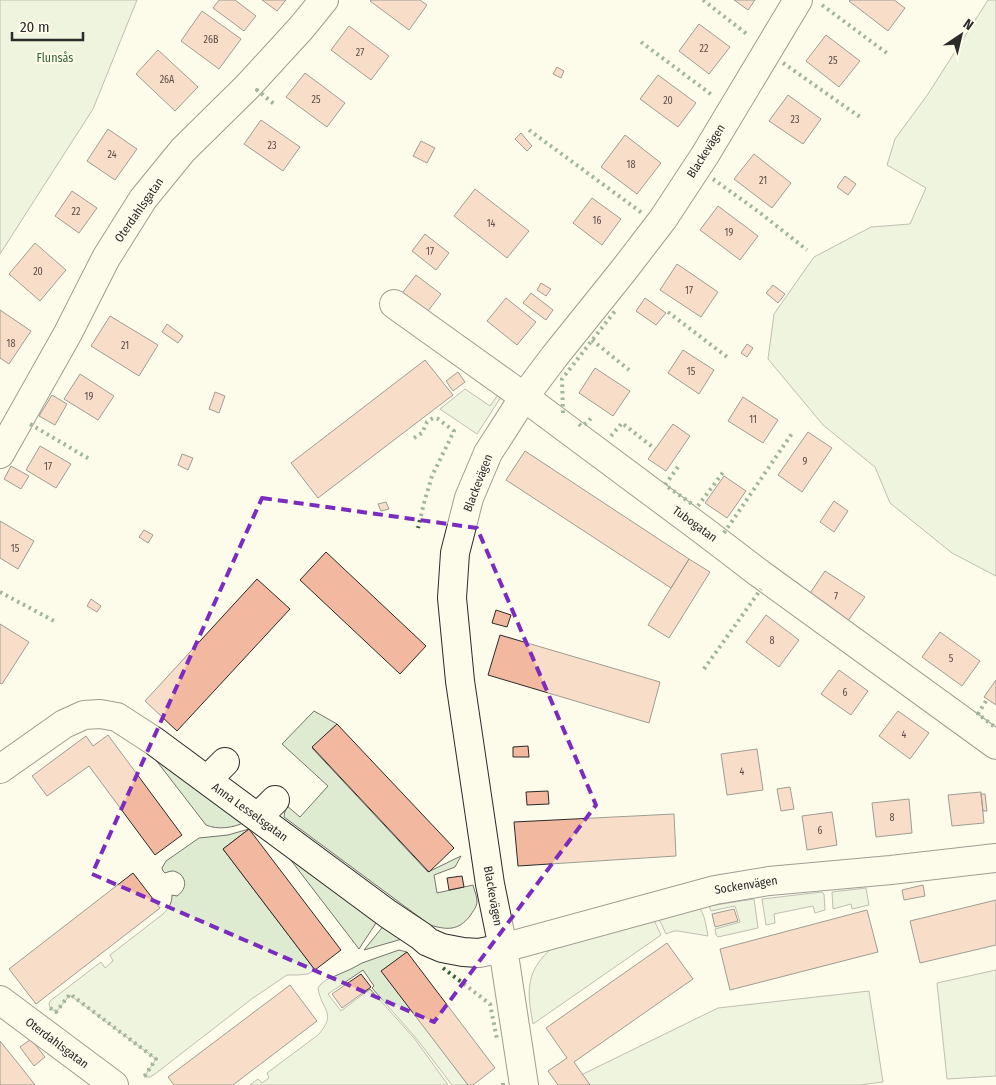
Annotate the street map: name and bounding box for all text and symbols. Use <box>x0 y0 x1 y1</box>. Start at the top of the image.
scale bar <box>12 10 84 42</box>
north arrow <box>936 10 986 60</box>
text: N <box>960 15 976 34</box>
text: 20 m <box>20 18 50 36</box>
house number: 26B <box>204 34 219 46</box>
house number: 22 <box>700 43 709 55</box>
house number: 27 <box>356 47 364 59</box>
park label: Flunsås <box>37 51 73 65</box>
house number: 25 <box>829 55 838 67</box>
house number: 26A <box>160 74 175 86</box>
house number: 25 <box>312 94 321 106</box>
house number: 20 <box>663 95 673 107</box>
house number: 23 <box>791 114 800 126</box>
street label: Blackevägen <box>684 122 728 180</box>
house number: 23 <box>268 140 277 152</box>
house number: 24 <box>107 149 117 161</box>
house number: 18 <box>627 159 635 171</box>
street label: Oterdahlsgatan <box>112 175 166 245</box>
house number: 21 <box>759 175 767 187</box>
house number: 22 <box>72 206 81 218</box>
house number: 16 <box>593 215 601 227</box>
house number: 14 <box>487 218 496 230</box>
house number: 19 <box>725 227 734 239</box>
house number: 17 <box>426 246 434 258</box>
house number: 20 <box>33 266 43 278</box>
house number: 17 <box>685 285 693 297</box>
house number: 18 <box>7 338 15 350</box>
house number: 21 <box>121 340 129 352</box>
house number: 15 <box>687 366 696 378</box>
house number: 19 <box>85 391 94 403</box>
house number: 11 <box>749 414 757 426</box>
street label: Blackevägen <box>461 452 495 514</box>
house number: 9 <box>803 456 808 468</box>
house number: 17 <box>44 461 52 473</box>
street label: Tubogatan <box>670 503 720 545</box>
house number: 15 <box>11 543 20 555</box>
house number: 7 <box>834 591 838 603</box>
house number: 8 <box>770 635 775 647</box>
house number: 5 <box>949 653 954 665</box>
house number: 6 <box>843 687 848 699</box>
house number: 4 <box>902 729 907 741</box>
house number: 4 <box>740 766 745 778</box>
street label: Anna Lesselsgatan <box>209 780 291 844</box>
house number: 8 <box>890 812 895 824</box>
house number: 6 <box>818 825 823 837</box>
street label: Blackevägen <box>481 865 505 927</box>
street label: Sockenvägen <box>713 873 779 897</box>
street label: Oterdahlsgatan <box>23 1015 91 1071</box>

